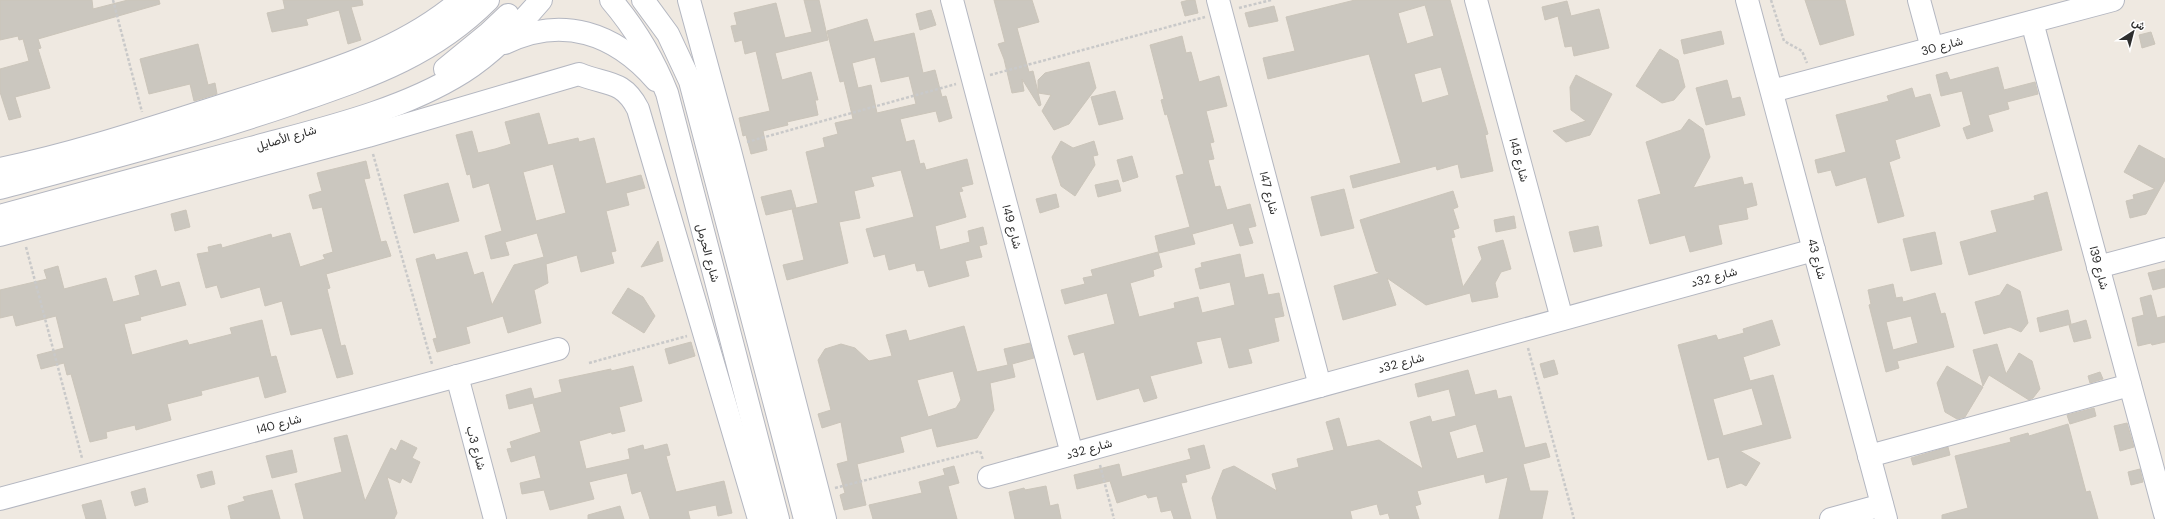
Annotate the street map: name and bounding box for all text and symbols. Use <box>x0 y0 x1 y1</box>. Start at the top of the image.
north arrow <box>2113 12 2153 52</box>
text: ش <box>2129 14 2148 33</box>
street label: شارع 30 <box>1919 33 1965 60</box>
street label: شارع الأصايل <box>254 122 318 155</box>
street label: شارع 45ا <box>1505 136 1533 184</box>
street label: شارع 47ا <box>1255 170 1282 216</box>
street label: شارع 49ا <box>997 203 1026 251</box>
street label: شارع الحرمل <box>692 222 723 284</box>
street label: شارع 43 <box>1803 237 1830 281</box>
street label: شارع 39ا <box>2085 244 2112 292</box>
street label: شارع 32د <box>1689 263 1739 292</box>
street label: شارع 32د <box>1376 349 1426 378</box>
street label: شارع 40ا <box>255 410 303 439</box>
street label: شارع 3ب <box>461 424 490 472</box>
street label: شارع 32د <box>1064 435 1114 464</box>

